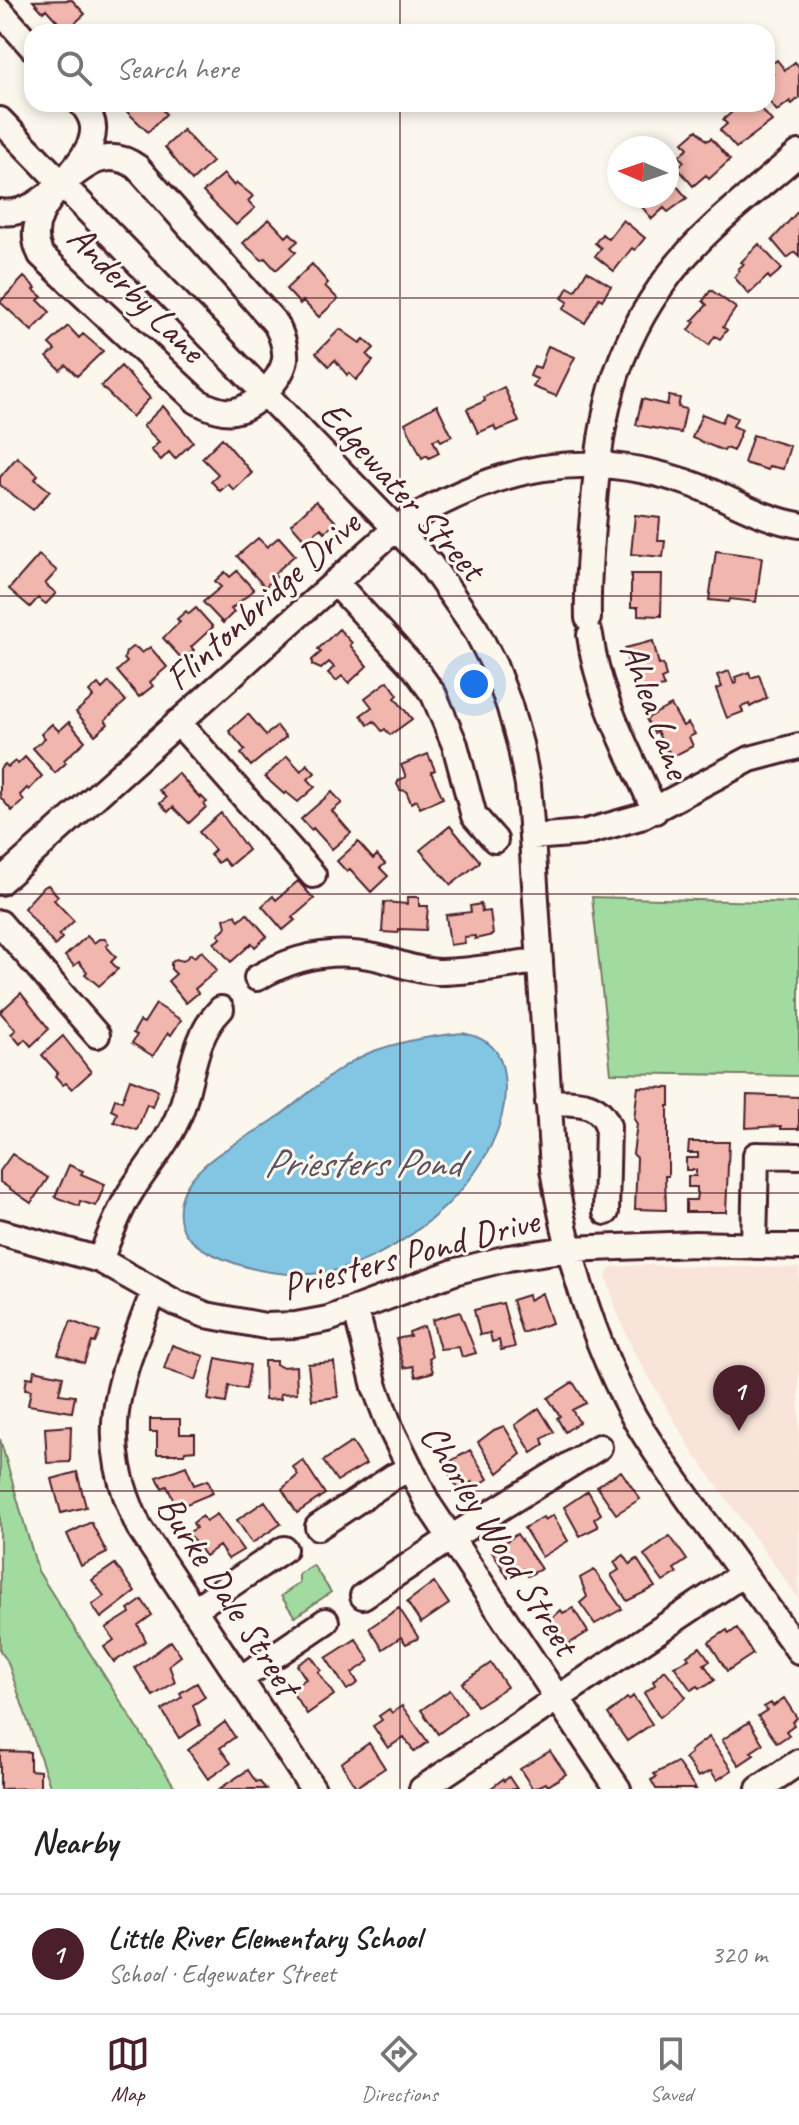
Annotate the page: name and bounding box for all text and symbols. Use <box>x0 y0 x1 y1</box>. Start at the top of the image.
search box <box>24 24 775 112</box>
icon: search <box>52 46 96 90</box>
text: Search here <box>116 49 238 87</box>
north arrow <box>607 136 679 208</box>
street label: Anderby Lane <box>58 214 217 374</box>
street label: Edgewater Street <box>310 391 498 592</box>
street label: Flintonbridge Drive <box>155 499 372 700</box>
street label: Ahlea Lane <box>609 636 703 787</box>
your location <box>454 664 494 704</box>
water label: Priesters Pond <box>264 1138 472 1188</box>
street label: Priesters Pond Drive <box>277 1196 546 1310</box>
pin: 1 <box>713 1365 765 1431</box>
street label: Chorley Wood Street <box>410 1415 591 1667</box>
street label: Burke Dale Street <box>146 1486 314 1709</box>
text: Nearby <box>32 1820 118 1863</box>
text: Little River Elementary School <box>108 1919 421 1957</box>
text: 1 <box>52 1938 64 1971</box>
text: 320 m <box>711 1938 767 1971</box>
text: School · Edgewater Street <box>108 1957 336 1990</box>
tab: Map <box>106 2032 150 2108</box>
tab: Directions <box>361 2032 438 2108</box>
tab: Saved <box>649 2032 693 2108</box>

